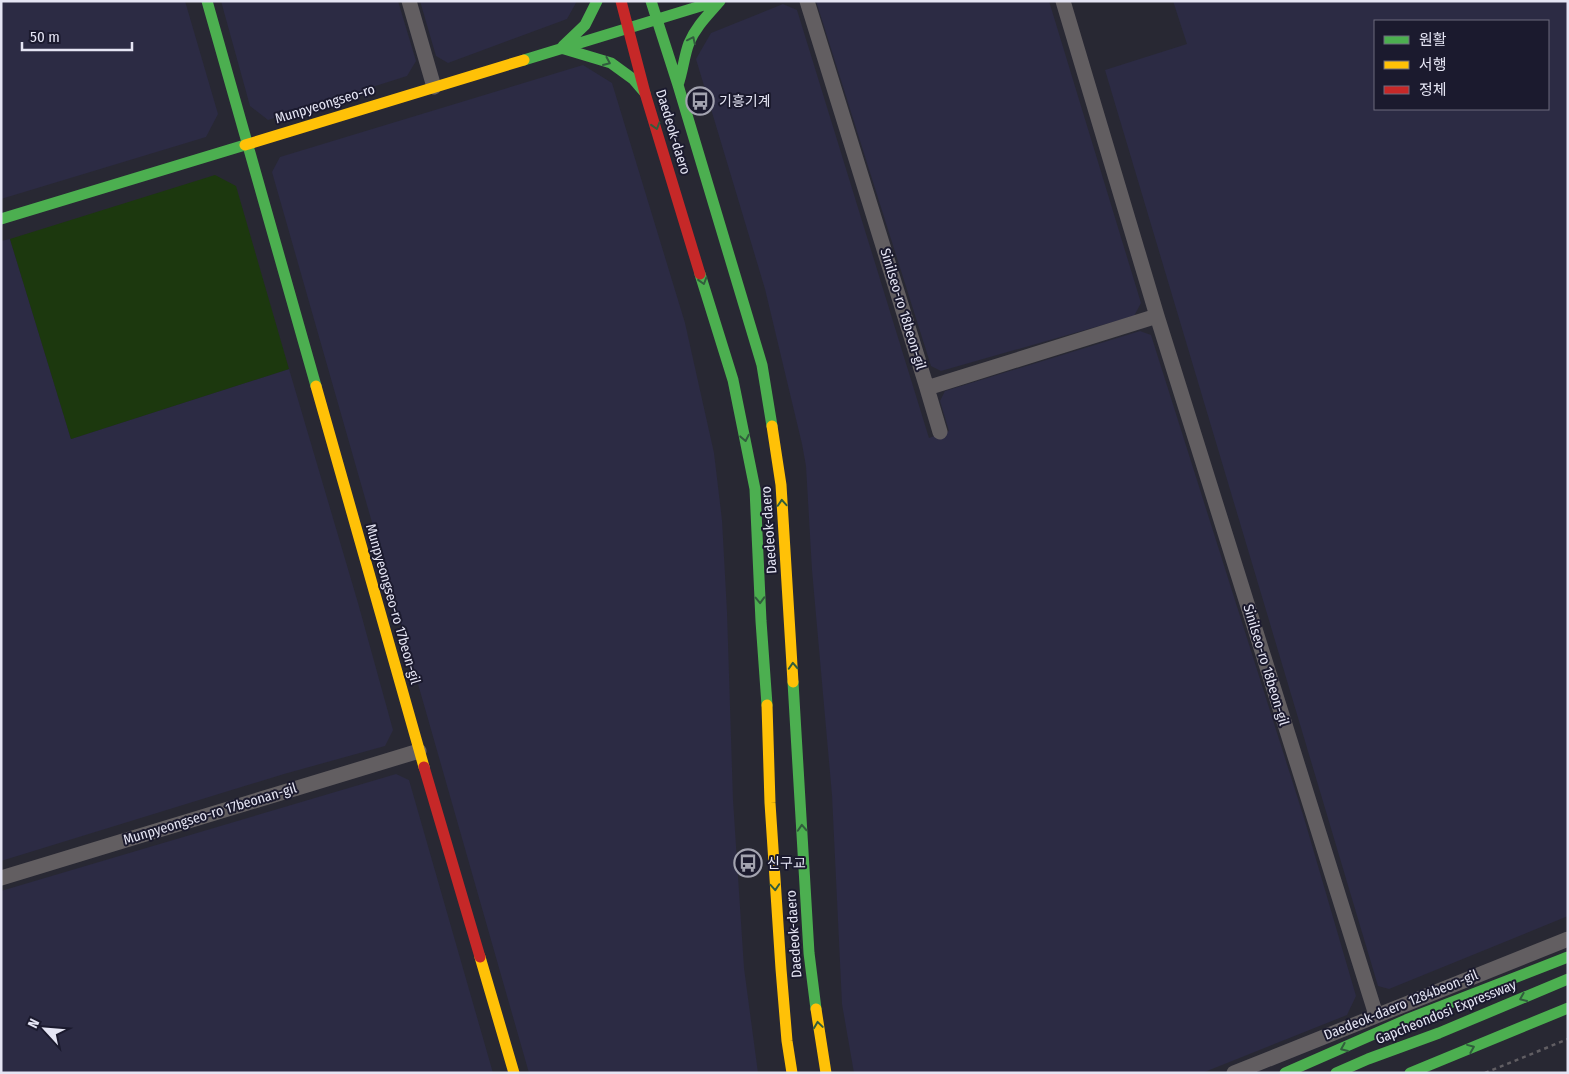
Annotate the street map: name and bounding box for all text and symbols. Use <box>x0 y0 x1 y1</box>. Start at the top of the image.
scale bar <box>22 20 132 52</box>
legend <box>1374 20 1549 110</box>
text: 50 m <box>30 28 60 46</box>
text: 원활 <box>1419 31 1447 49</box>
one-way arrow <box>686 36 696 45</box>
one-way arrow <box>602 56 611 67</box>
text: 서행 <box>1419 56 1447 74</box>
street label: Munpyeongseo-ro <box>273 81 377 127</box>
text: 정체 <box>1419 81 1447 99</box>
bus stop icon: 기흥기계 <box>685 86 715 116</box>
street label: Daedeok-daero <box>652 87 694 177</box>
place label: 기흥기계 <box>719 93 771 110</box>
one-way arrow <box>650 121 660 130</box>
street label: Sinilseo-ro 18beon-gil <box>876 246 930 372</box>
one-way arrow <box>697 277 707 285</box>
one-way arrow <box>739 434 749 443</box>
street label: Daedeok-daero <box>757 486 781 574</box>
one-way arrow <box>777 499 788 507</box>
street label: Munpyeongseo-ro 17beon-gil <box>362 522 424 686</box>
one-way arrow <box>754 596 765 604</box>
street label: Sinilseo-ro 18beon-gil <box>1239 602 1293 728</box>
one-way arrow <box>787 661 798 669</box>
street label: Munpyeongseo-ro 17beonan-gil <box>121 779 299 848</box>
one-way arrow <box>797 824 808 832</box>
bus stop icon: 신구교 <box>733 848 763 878</box>
place label: 신구교 <box>767 855 806 872</box>
one-way arrow <box>770 883 781 891</box>
street label: Daedeok-daero <box>782 890 806 978</box>
street label: Daedeok-daero 1284beon-gil <box>1321 966 1481 1044</box>
street label: Gapcheondosi Expressway <box>1373 976 1520 1048</box>
one-way arrow <box>1519 992 1528 1003</box>
north arrow <box>20 1004 70 1054</box>
text: N <box>24 1016 43 1031</box>
one-way arrow <box>813 1020 823 1029</box>
one-way arrow <box>1340 1041 1349 1052</box>
one-way arrow <box>1466 1043 1475 1054</box>

